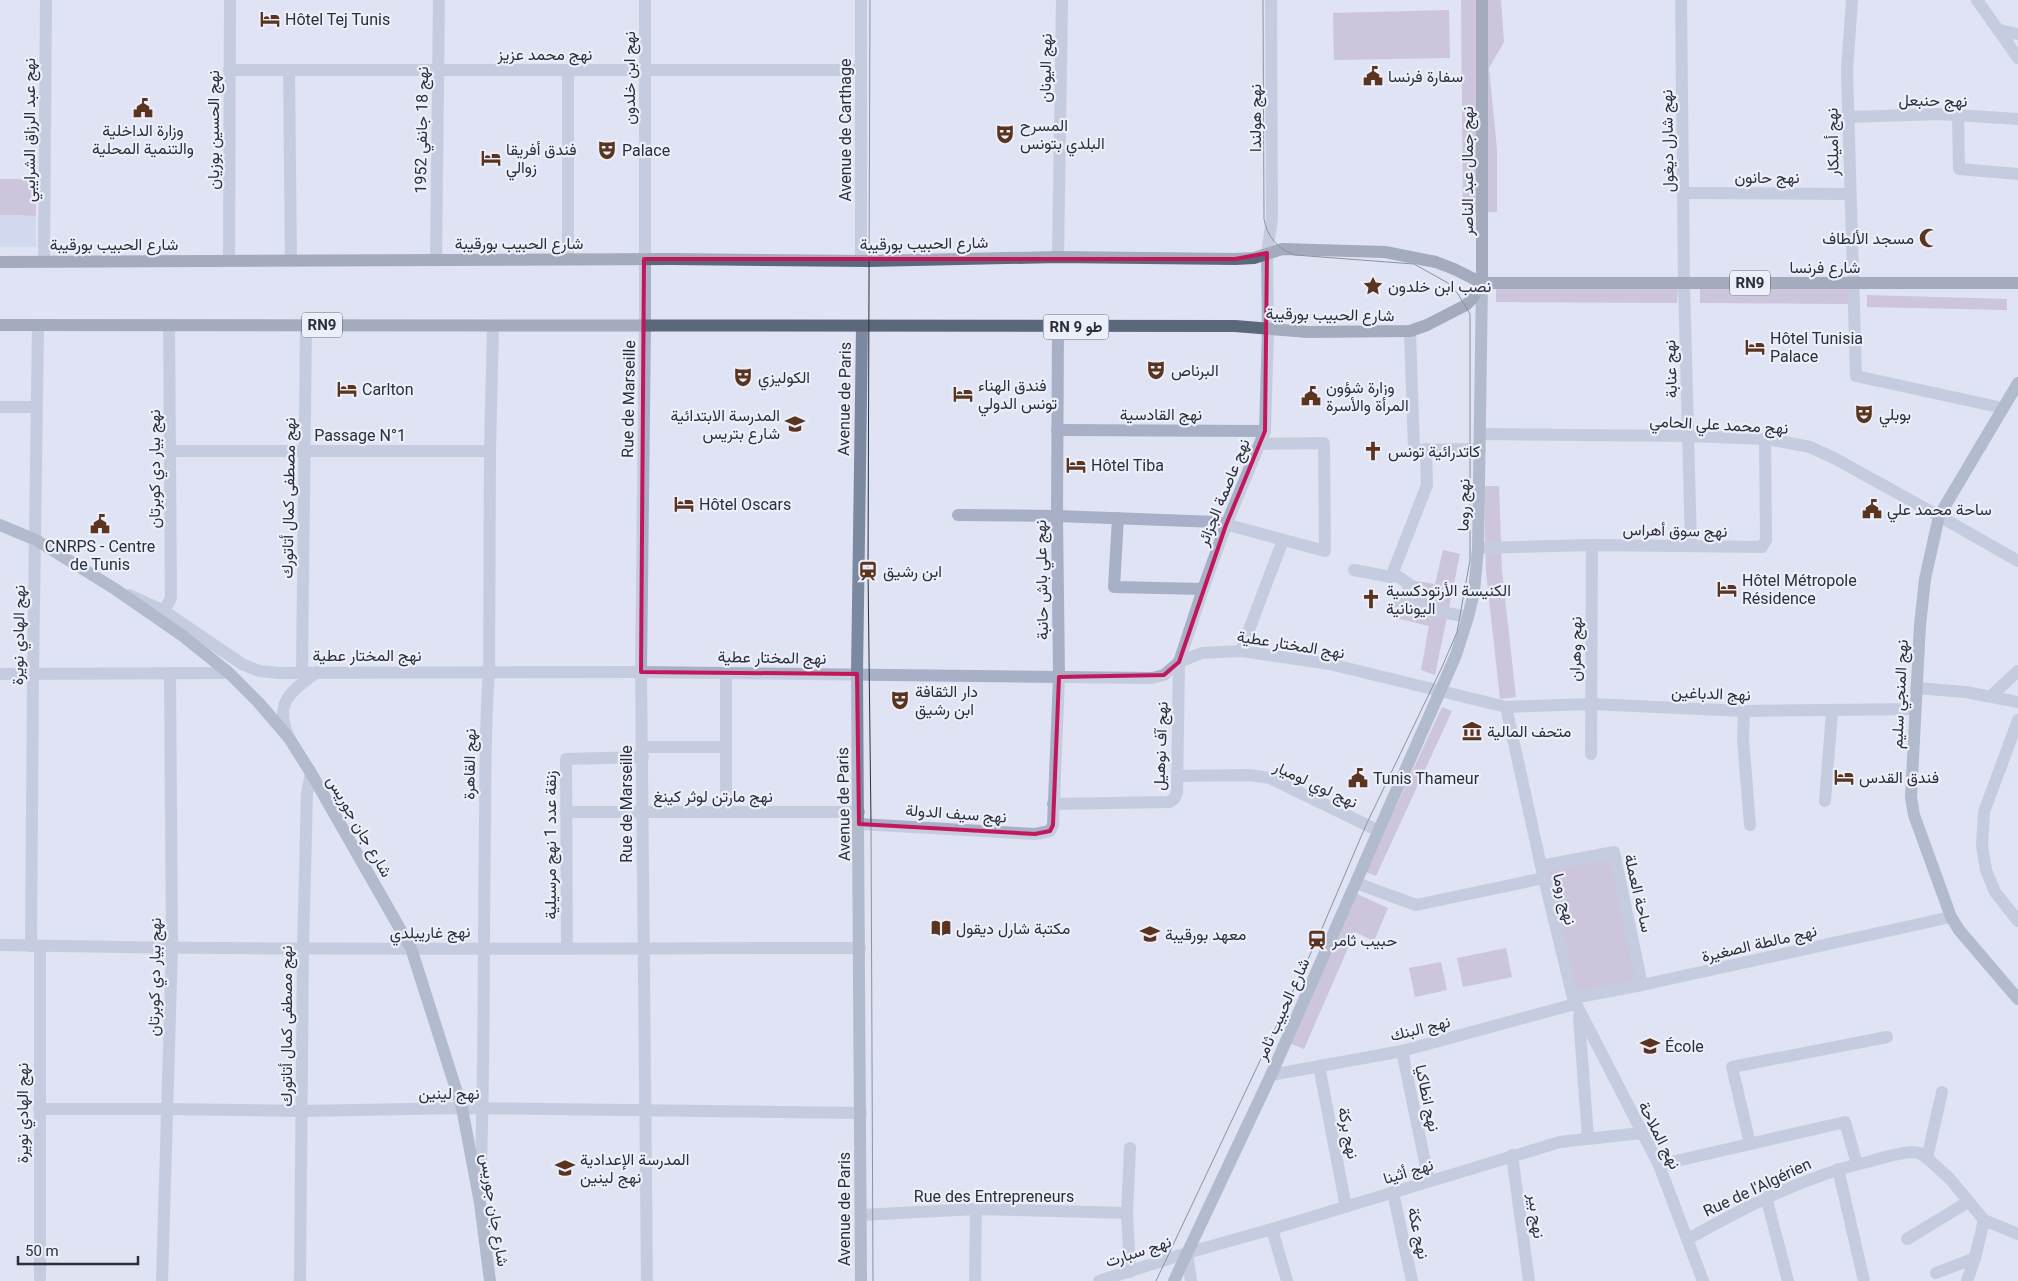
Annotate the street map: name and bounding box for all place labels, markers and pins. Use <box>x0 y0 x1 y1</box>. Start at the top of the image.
hotel icon: Hôtel Tej Tunis <box>259 8 281 30</box>
place label: Hôtel Tej Tunis <box>285 10 390 29</box>
public building icon: سفارة فرنسا <box>1362 65 1384 87</box>
place label: سفارة فرنسا <box>1388 67 1463 87</box>
public building icon: وزارة الداخلية والتنمية المحلية <box>132 97 154 119</box>
place label: المسرح البلدي بتونس <box>1020 116 1105 157</box>
place label: وزارة الداخلية والتنمية المحلية <box>92 121 194 159</box>
theatre icon: المسرح البلدي بتونس <box>994 123 1016 145</box>
theatre icon: Palace <box>596 139 618 161</box>
place label: فندق أفريقا زوالي <box>506 140 577 181</box>
place label: Palace <box>622 141 670 160</box>
hotel icon: فندق أفريقا زوالي <box>480 147 502 169</box>
mosque icon: مسجد الألطاف <box>1918 227 1940 249</box>
place label: مسجد الألطاف <box>1822 229 1914 248</box>
place icon: نصب ابن خلدون <box>1362 275 1384 297</box>
place label: نصب ابن خلدون <box>1388 277 1491 297</box>
place label: Hôtel Tunisia Palace <box>1770 329 1863 366</box>
hotel icon: Hôtel Tunisia Palace <box>1744 336 1766 358</box>
theatre icon: البرناص <box>1145 359 1167 381</box>
place label: البرناص <box>1171 361 1219 381</box>
theatre icon: الكوليزي <box>732 366 754 388</box>
place label: الكوليزي <box>758 368 810 391</box>
place label: فندق الهناء تونس الدولي <box>978 376 1057 417</box>
hotel icon: Carlton <box>336 378 358 400</box>
place label: وزارة شؤون المرأة والأسرة <box>1326 378 1409 416</box>
place label: Carlton <box>362 380 413 399</box>
hotel icon: فندق الهناء تونس الدولي <box>952 383 974 405</box>
public building icon: وزارة شؤون المرأة والأسرة <box>1300 385 1322 407</box>
theatre icon: بوبلي <box>1853 403 1875 425</box>
place label: بوبلي <box>1879 405 1911 428</box>
place label: المدرسة الابتدائية شارع بتريس <box>670 406 780 445</box>
school or university icon: المدرسة الابتدائية شارع بتريس <box>784 413 806 435</box>
church icon: كاتدرائية تونس <box>1362 440 1384 462</box>
place label: كاتدرائية تونس <box>1388 442 1480 462</box>
hotel icon: Hôtel Tiba <box>1065 454 1087 476</box>
place label: Hôtel Tiba <box>1091 456 1164 475</box>
hotel icon: Hôtel Oscars <box>673 493 695 515</box>
place label: Hôtel Oscars <box>699 495 791 514</box>
public building icon: ساحة محمد علي <box>1861 498 1883 520</box>
place label: ساحة محمد علي <box>1887 500 1992 523</box>
public building icon: CNRPS - Centre de Tunis <box>89 513 111 535</box>
place label: CNRPS - Centre de Tunis <box>45 537 155 574</box>
station icon: ابن رشيق <box>857 560 879 582</box>
place label: ابن رشيق <box>883 562 942 582</box>
place label: Hôtel Métropole Résidence <box>1742 571 1857 608</box>
hotel icon: Hôtel Métropole Résidence <box>1716 578 1738 600</box>
place label: الكنيسة الأرتودكسية اليونانية <box>1386 581 1511 619</box>
church icon: الكنيسة الأرتودكسية اليونانية <box>1360 588 1382 610</box>
place label: دار الثقافة ابن رشيق <box>915 682 978 720</box>
theatre icon: دار الثقافة ابن رشيق <box>889 689 911 711</box>
museum icon: متحف المالية <box>1461 720 1483 742</box>
place label: متحف المالية <box>1487 722 1571 741</box>
hotel icon: فندق القدس <box>1833 766 1855 788</box>
public building icon: Tunis Thameur <box>1347 767 1369 789</box>
place label: فندق القدس <box>1859 768 1939 788</box>
place label: Tunis Thameur <box>1373 769 1480 788</box>
library icon: مكتبة شارل ديقول <box>930 917 952 939</box>
place label: مكتبة شارل ديقول <box>956 919 1070 939</box>
school or university icon: معهد بورقيبة <box>1139 923 1161 945</box>
place label: معهد بورقيبة <box>1165 925 1246 945</box>
station icon: حبيب ثامر <box>1306 929 1328 951</box>
place label: حبيب ثامر <box>1331 931 1397 951</box>
school or university icon: École <box>1639 1035 1661 1057</box>
place label: École <box>1665 1037 1704 1056</box>
place label: المدرسة الإعدادية نهج لينين <box>580 1150 689 1189</box>
school or university icon: المدرسة الإعدادية نهج لينين <box>554 1157 576 1179</box>

